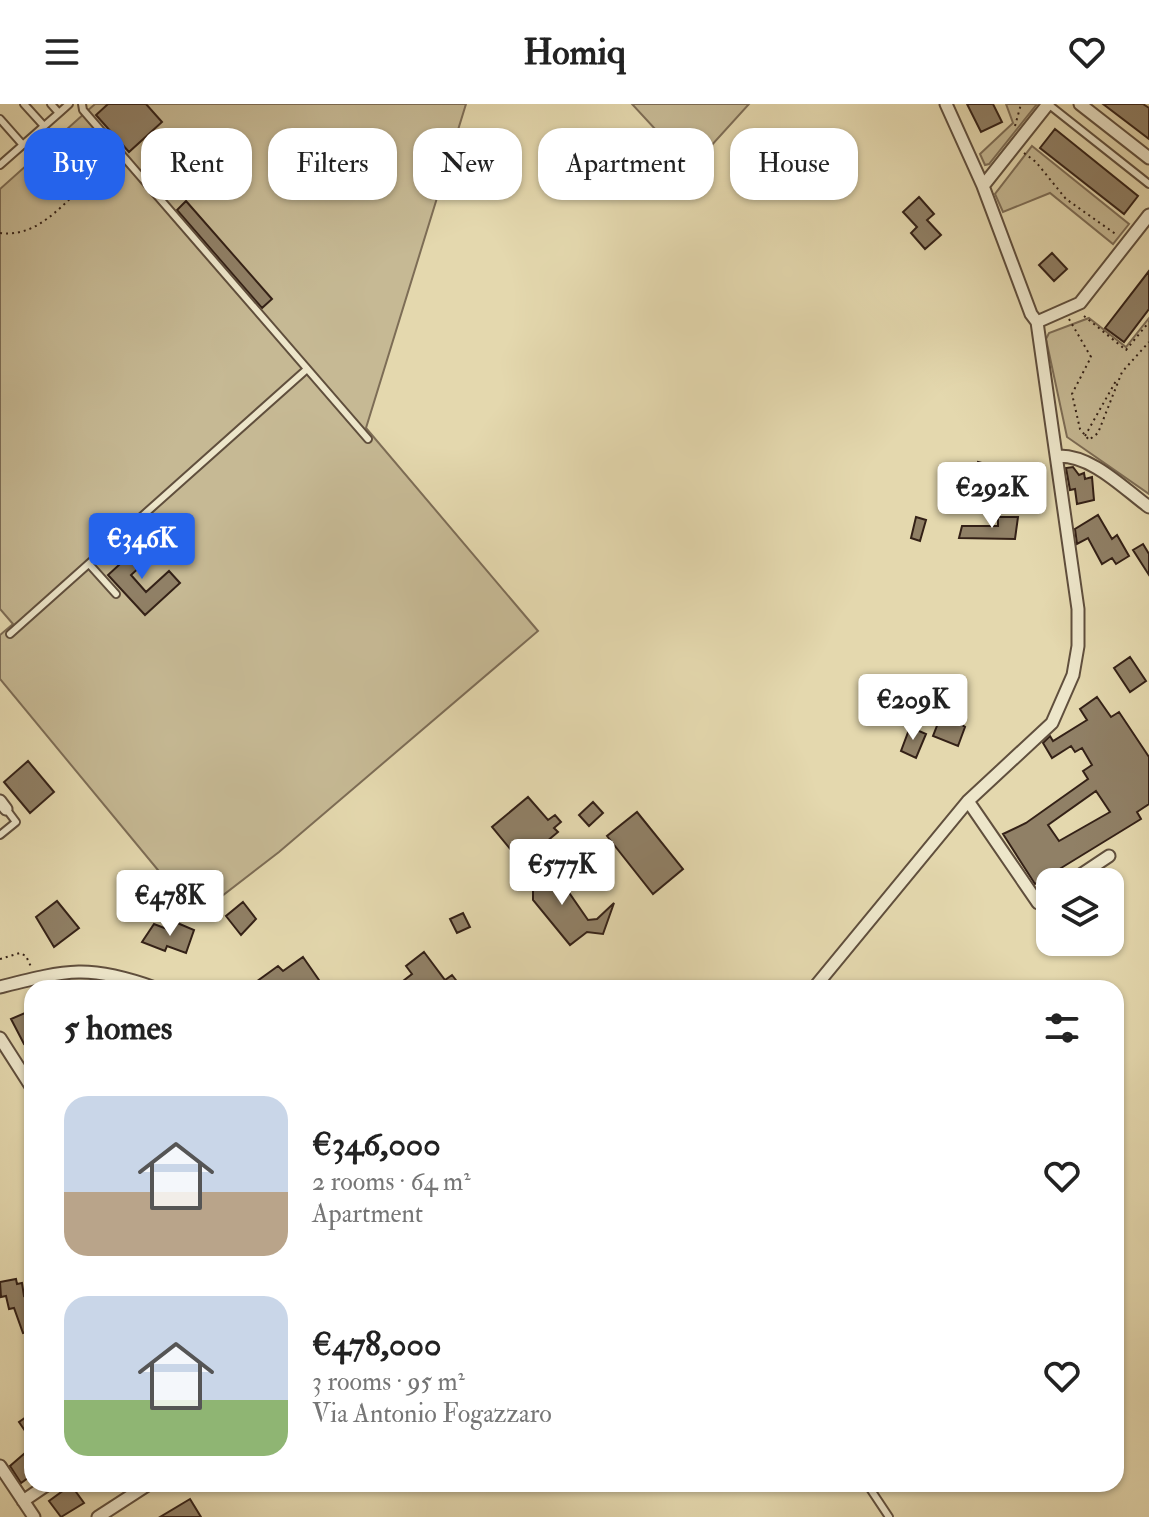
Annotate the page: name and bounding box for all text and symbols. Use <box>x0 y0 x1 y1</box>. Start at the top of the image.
icon: menu <box>40 30 84 74</box>
text: Homiq <box>523 30 626 75</box>
icon: heart <box>1065 30 1109 74</box>
chip: Buy <box>24 128 125 200</box>
chip: Rent <box>141 128 252 200</box>
chip: Filters <box>268 128 397 200</box>
chip: New <box>413 128 522 200</box>
chip: Apartment <box>538 128 714 200</box>
chip: House <box>730 128 858 200</box>
pin: €292K <box>936 462 1048 530</box>
text: €292K <box>955 472 1029 504</box>
pin: €346K <box>86 513 198 581</box>
text: €346K <box>107 523 177 555</box>
pin: €209K <box>857 674 969 742</box>
text: €209K <box>876 684 950 716</box>
pin: €577K <box>506 839 618 907</box>
text: €577K <box>528 849 596 881</box>
map controls <box>1036 868 1124 956</box>
button: layers <box>1036 868 1124 956</box>
pin: €478K <box>114 870 226 938</box>
text: €478K <box>135 880 205 912</box>
icon: filters <box>1040 1006 1084 1050</box>
text: 5 homes <box>64 1007 172 1050</box>
text: €346,000 <box>312 1123 441 1166</box>
icon: home <box>128 1128 224 1224</box>
icon: heart <box>1040 1154 1084 1198</box>
text: 2 rooms · 64 m² <box>312 1166 471 1198</box>
text: Apartment <box>312 1198 423 1230</box>
text: €478,000 <box>312 1323 441 1366</box>
icon: home <box>128 1328 224 1424</box>
icon: heart <box>1040 1354 1084 1398</box>
text: 3 rooms · 95 m² <box>312 1366 465 1398</box>
text: Via Antonio Fogazzaro <box>312 1398 552 1430</box>

